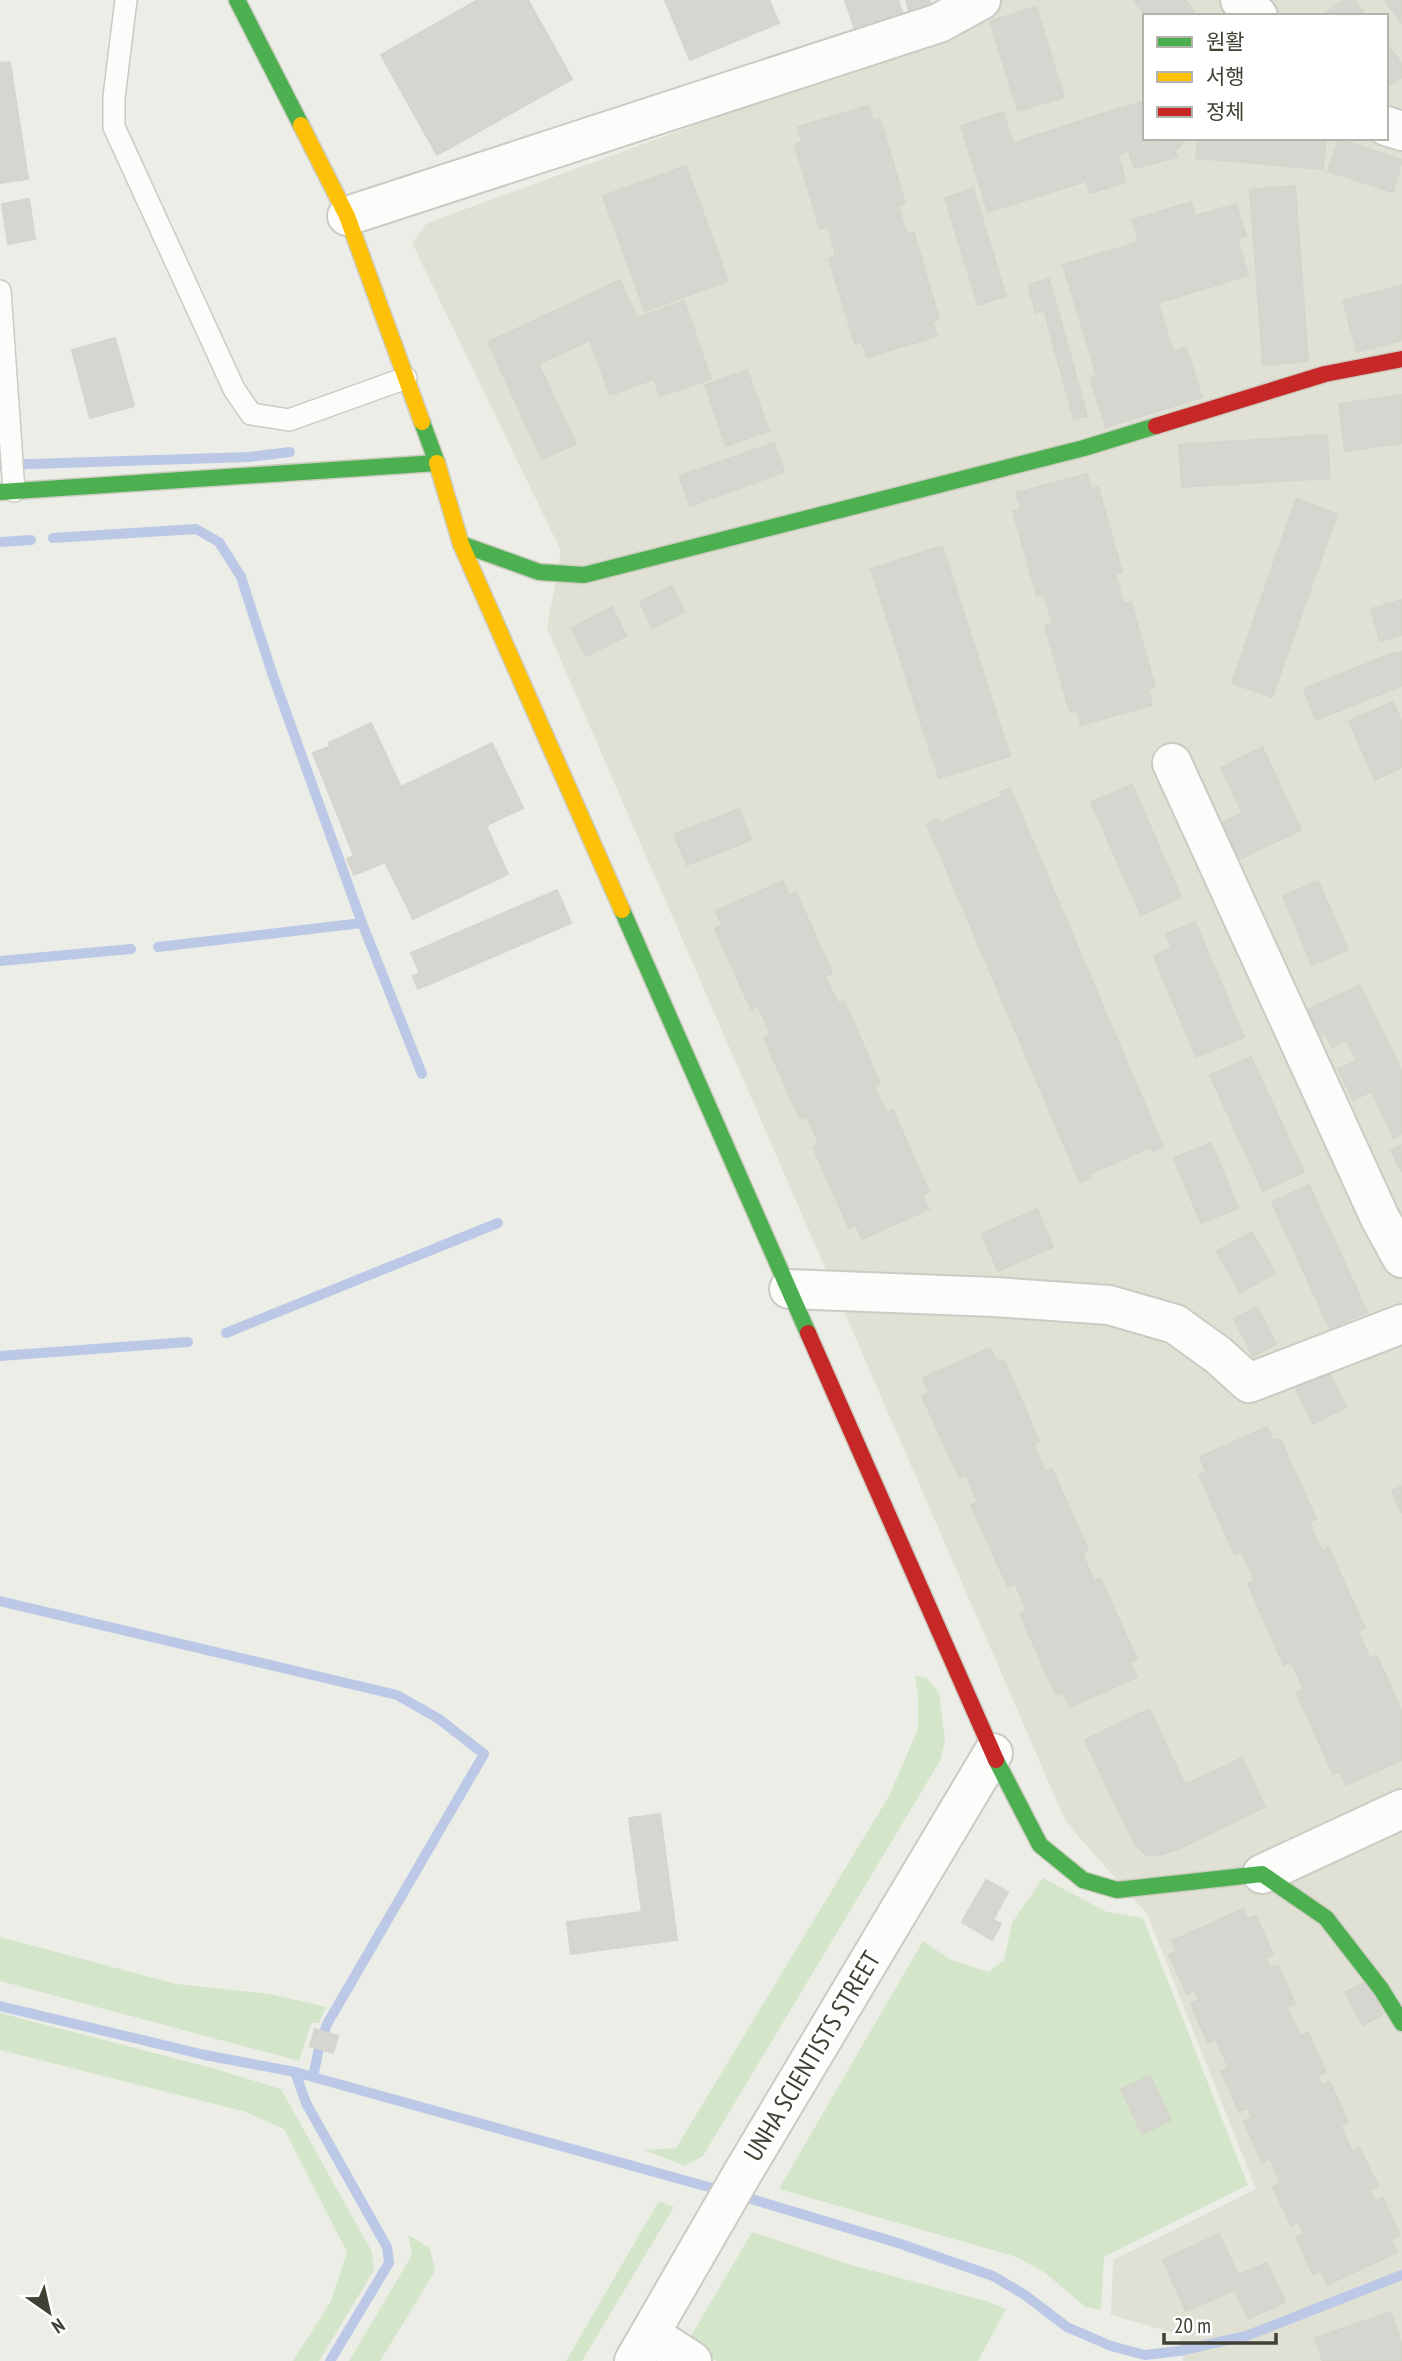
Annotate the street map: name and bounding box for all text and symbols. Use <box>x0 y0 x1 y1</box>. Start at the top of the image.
legend <box>1143 14 1388 140</box>
text: 원활 <box>1206 28 1245 55</box>
text: 서행 <box>1206 63 1245 90</box>
text: 정체 <box>1206 98 1245 125</box>
street label: UNHA SCIENTISTS STREET <box>736 1945 887 2167</box>
north arrow <box>14 2277 84 2347</box>
scale bar <box>1164 2302 1276 2346</box>
text: 20 m <box>1174 2312 1211 2339</box>
text: N <box>48 2313 69 2339</box>

